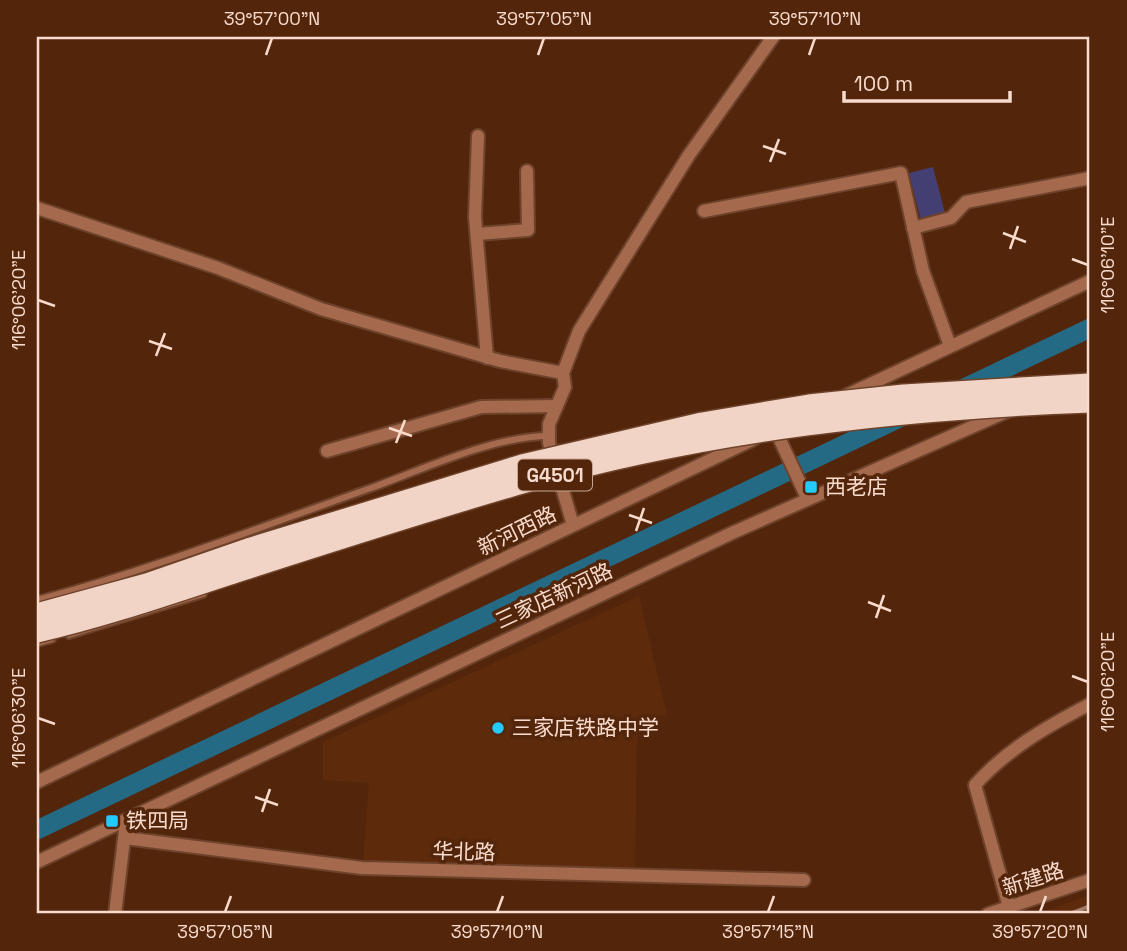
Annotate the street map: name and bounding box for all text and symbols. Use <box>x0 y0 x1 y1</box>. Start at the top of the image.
text: 39°57'00"N <box>224 7 320 30</box>
text: 39°57'05"N <box>496 7 592 30</box>
text: 39°57'10"N <box>769 7 861 30</box>
scale bar <box>844 60 1010 104</box>
text: 100 m <box>854 70 913 97</box>
text: 116°06'10"E <box>1096 217 1119 313</box>
text: 116°06'20"E <box>7 250 30 350</box>
road number: G4501 <box>518 460 592 490</box>
place label: 西老店 <box>825 473 888 500</box>
marker: 西老店 <box>803 479 819 495</box>
street label: 新河西路 <box>473 500 560 561</box>
street label: 三家店新河路 <box>491 557 617 634</box>
text: 116°06'20"E <box>1096 632 1119 732</box>
text: 116°06'30"E <box>7 668 30 768</box>
place label: 三家店铁路中学 <box>512 714 659 741</box>
marker: 三家店铁路中学 <box>490 720 506 736</box>
place label: 铁四局 <box>126 807 189 834</box>
marker: 铁四局 <box>104 813 120 829</box>
street label: 华北路 <box>432 837 496 866</box>
street label: 新建路 <box>999 856 1067 901</box>
text: 39°57'05"N <box>177 920 273 943</box>
text: 39°57'10"N <box>451 920 543 943</box>
text: 39°57'15"N <box>722 920 814 943</box>
text: 39°57'20"N <box>992 920 1088 943</box>

